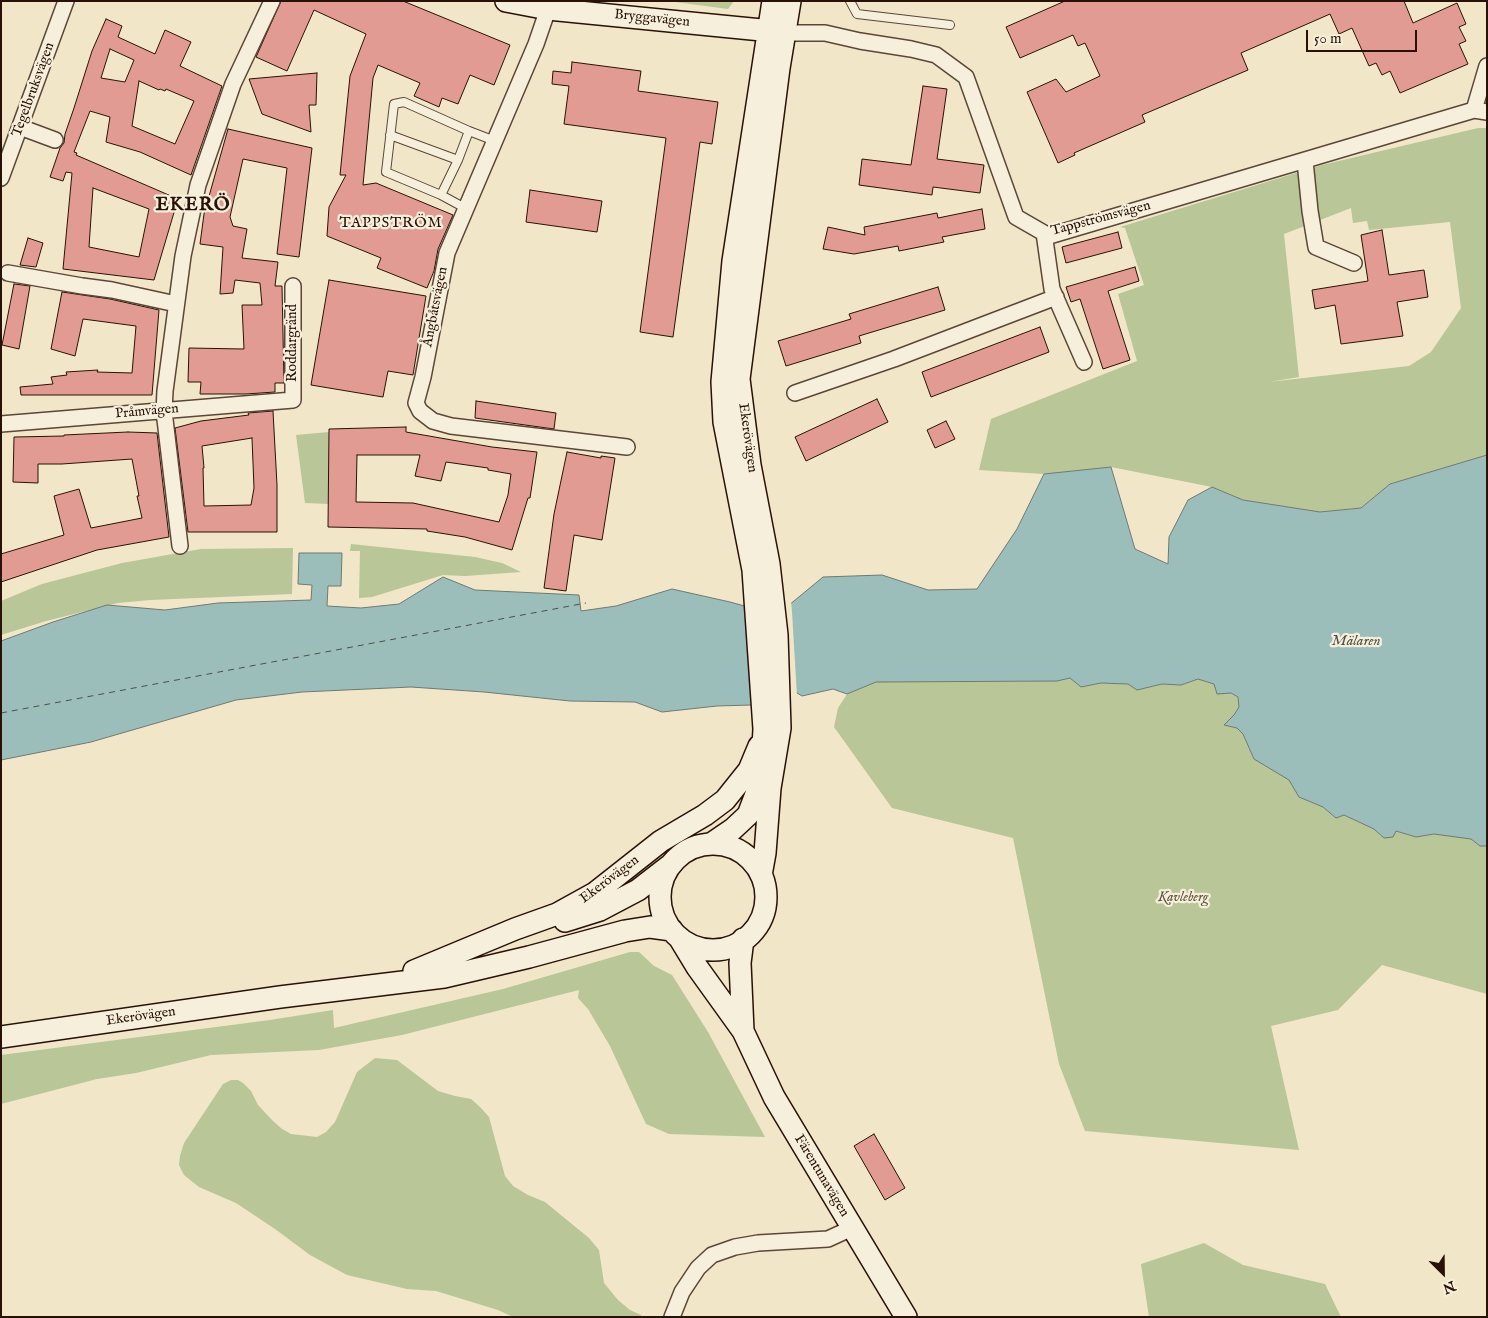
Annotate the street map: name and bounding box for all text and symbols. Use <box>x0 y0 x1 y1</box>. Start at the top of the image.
street label: Bryggavägen <box>613 7 691 31</box>
scale bar <box>1308 20 1419 52</box>
text: 50 m <box>1314 29 1342 48</box>
street label: Tegelbruksvägen <box>9 41 59 139</box>
district label: EKERÖ <box>155 195 231 217</box>
street label: Tappströmsvägen <box>1049 198 1153 240</box>
district label: TAPPSTRÖM <box>338 215 444 233</box>
street label: Ångbåtsvägen <box>420 265 452 349</box>
street label: Roddargränd <box>285 304 301 382</box>
street label: Pråmvägen <box>115 401 179 423</box>
street label: Ekerövägen <box>734 402 760 474</box>
water label: Mälaren <box>1331 633 1381 651</box>
street label: Ekerövägen <box>577 852 643 908</box>
park label: Kavleberg <box>1158 890 1208 906</box>
street label: Ekerövägen <box>105 1004 177 1030</box>
street label: Färentunavägen <box>790 1132 852 1220</box>
north arrow <box>1418 1248 1468 1298</box>
text: N <box>1440 1276 1458 1297</box>

